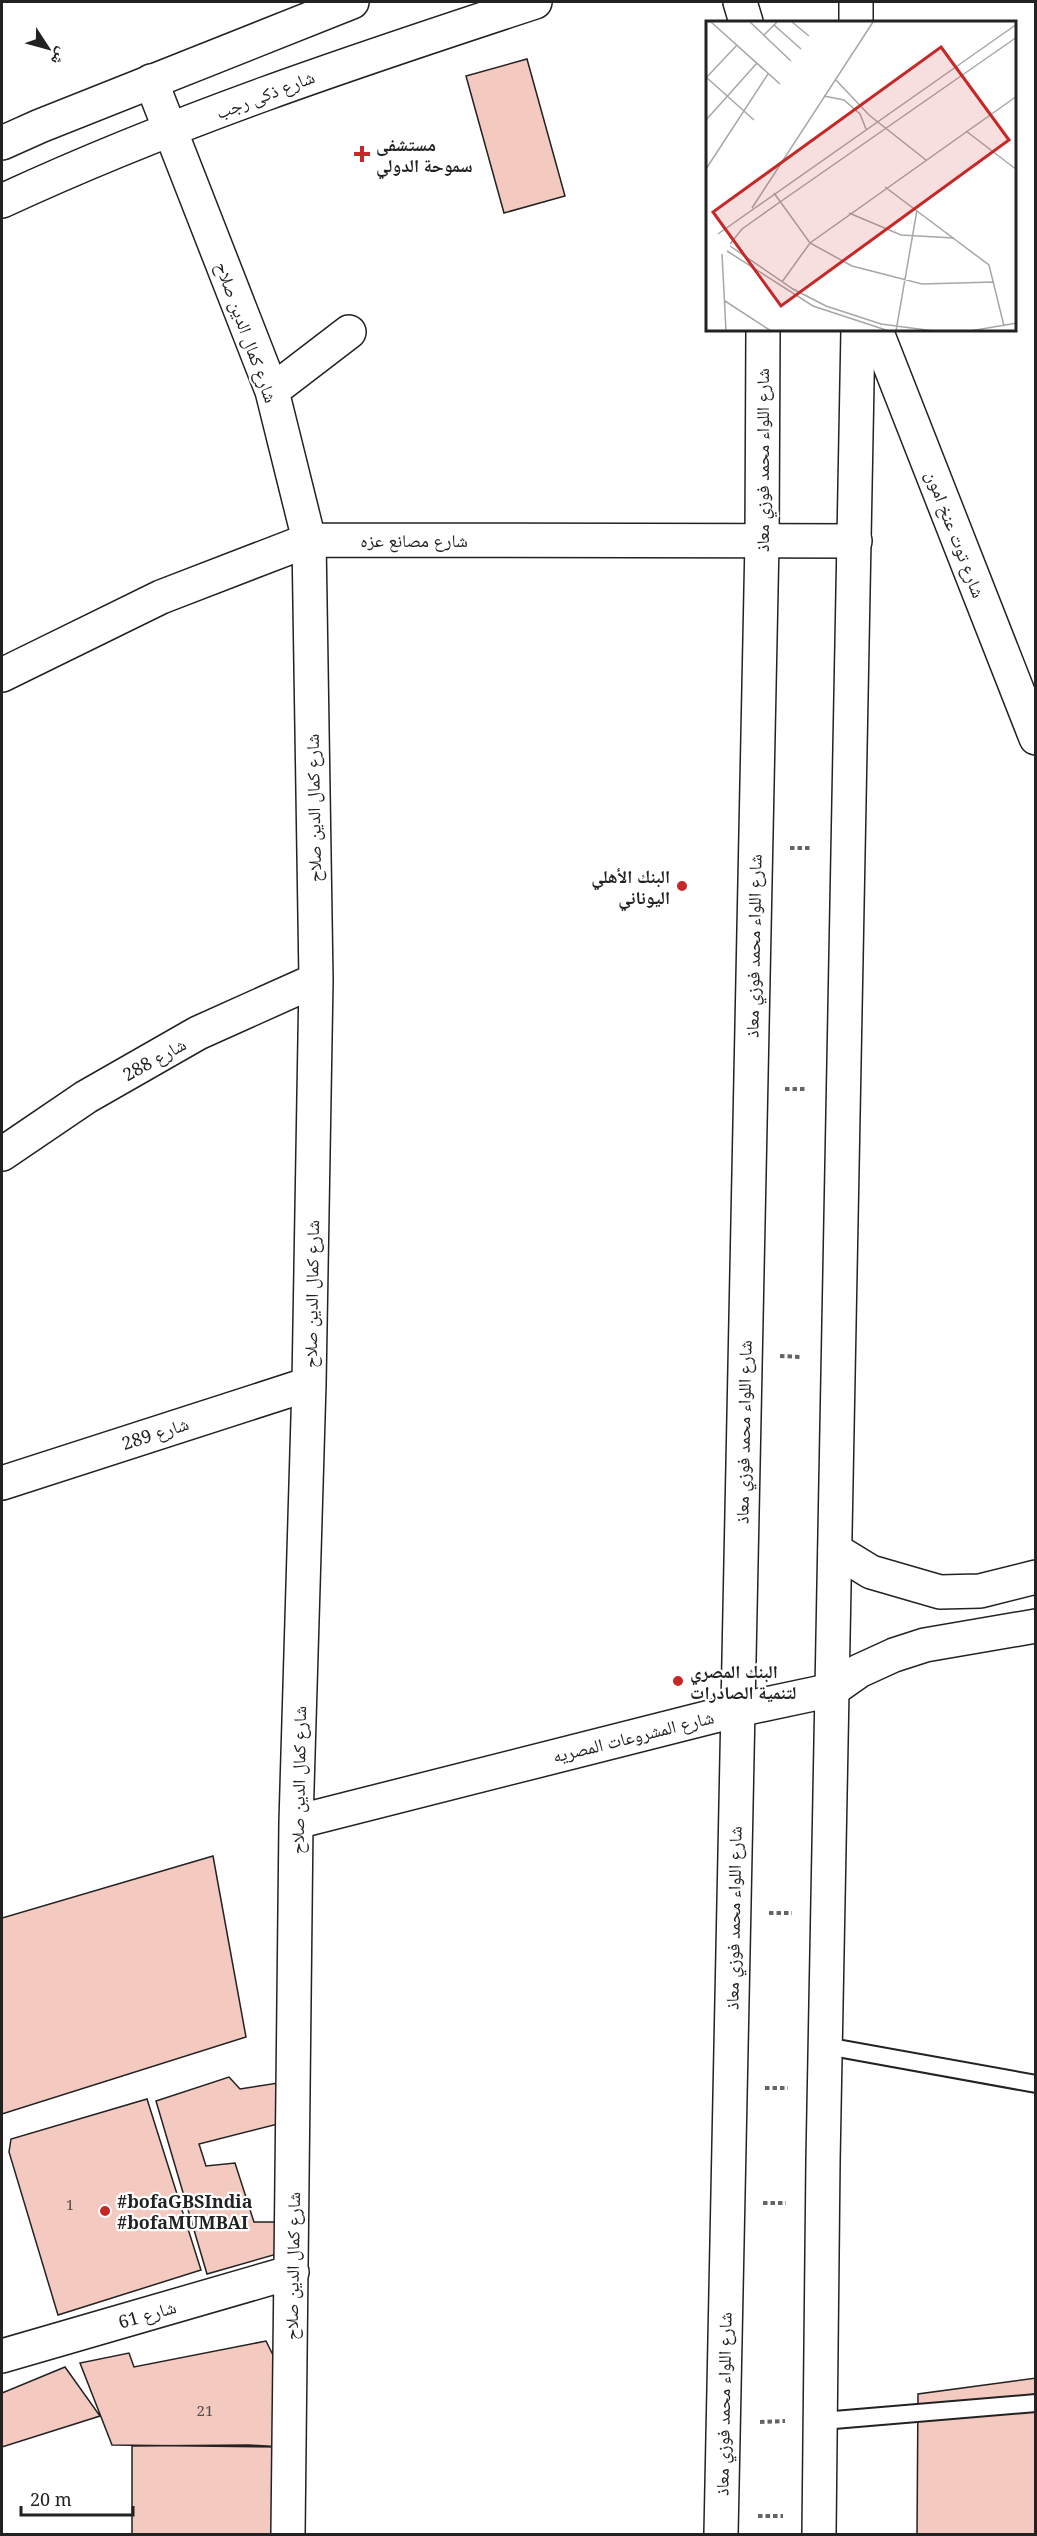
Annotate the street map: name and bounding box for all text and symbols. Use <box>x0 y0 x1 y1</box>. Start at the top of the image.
north arrow <box>18 18 78 78</box>
inset map <box>706 21 1016 332</box>
text: ش <box>46 43 74 70</box>
street label: شارع ذكى رجب <box>212 64 318 124</box>
place label: مستشفى سموحة الدولي <box>376 132 473 180</box>
marker: مستشفى سموحة الدولي <box>353 145 371 163</box>
street label: شارع كمال الدين صلاح <box>209 258 284 406</box>
street label: شارع اللواء محمد فوزي معاذ <box>750 368 778 552</box>
street label: شارع توت عنخ امون <box>920 467 991 601</box>
street label: شارع مصانع عزه <box>360 528 468 553</box>
street label: شارع كمال الدين صلاح <box>300 734 327 882</box>
street label: شارع اللواء محمد فوزي معاذ <box>739 854 770 1038</box>
place label: البنك الأهلي اليوناني <box>591 864 670 912</box>
marker: البنك الأهلي اليوناني <box>675 879 689 893</box>
street label: شارع 288 <box>118 1032 190 1086</box>
street label: شارع كمال الدين صلاح <box>298 1220 325 1368</box>
street label: شارع اللواء محمد فوزي معاذ <box>729 1340 760 1524</box>
street label: شارع 289 <box>118 1411 192 1455</box>
place label: البنك المصري لتنمية الصادرات <box>690 1659 796 1704</box>
marker: البنك المصري لتنمية الصادرات <box>671 1674 685 1688</box>
street label: شارع المشروعات المصريه <box>550 1704 716 1768</box>
street label: شارع كمال الدين صلاح <box>285 1706 312 1854</box>
street label: شارع اللواء محمد فوزي معاذ <box>719 1826 750 2010</box>
place label: #bofaGBSIndia #bofaMUMBAI <box>117 2189 253 2234</box>
street label: شارع كمال الدين صلاح <box>279 2192 306 2340</box>
house number: 1 <box>66 2194 74 2214</box>
marker: #bofaGBSIndia #bofaMUMBAI <box>98 2204 112 2218</box>
street label: شارع 61 <box>115 2294 179 2334</box>
street label: شارع اللواء محمد فوزي معاذ <box>709 2312 740 2496</box>
house number: 21 <box>197 2400 213 2420</box>
scale bar <box>21 2479 134 2517</box>
text: 20 m <box>30 2487 72 2511</box>

